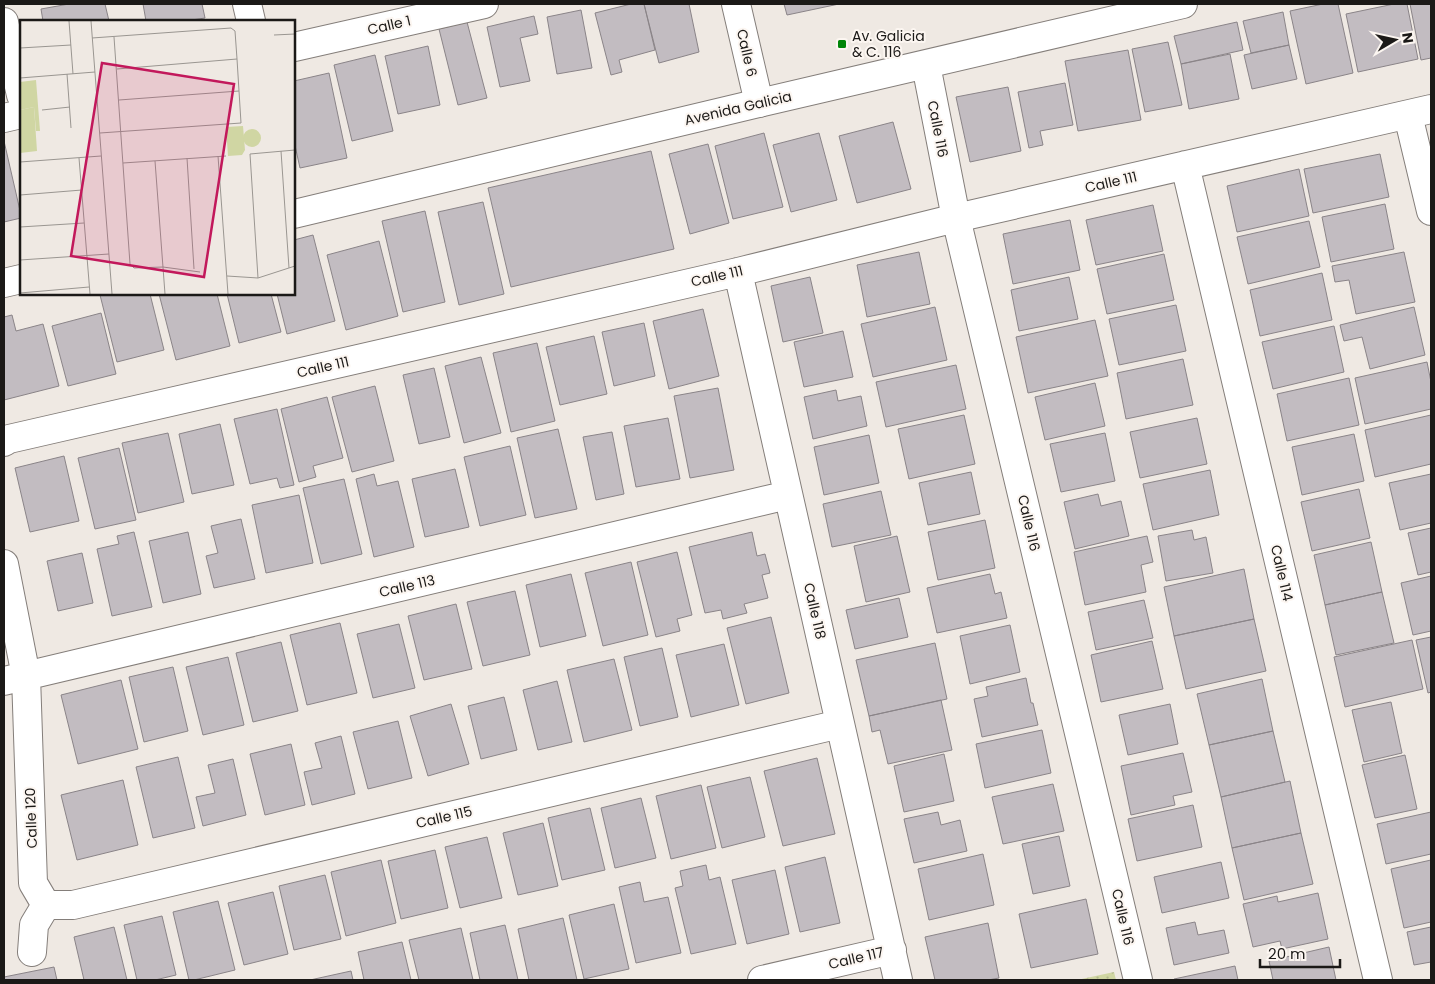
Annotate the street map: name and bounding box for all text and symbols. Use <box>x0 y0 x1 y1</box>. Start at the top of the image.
street label: Calle 1 <box>365 10 413 40</box>
north arrow <box>1370 15 1420 65</box>
inset map <box>20 20 295 295</box>
place label: Av. Galicia & C. 116 <box>852 26 925 62</box>
street label: Calle 6 <box>732 27 762 79</box>
text: N <box>1397 31 1419 45</box>
marker: Av. Galicia & C. 116 <box>836 38 848 50</box>
street label: Avenida Galicia <box>682 86 794 130</box>
street label: Calle 116 <box>923 99 953 159</box>
street label: Calle 111 <box>1083 166 1139 198</box>
street label: Calle 111 <box>689 260 745 292</box>
street label: Calle 111 <box>295 351 351 383</box>
street label: Calle 116 <box>1013 493 1045 553</box>
street label: Calle 114 <box>1266 543 1298 603</box>
street label: Calle 113 <box>377 570 437 602</box>
street label: Calle 118 <box>799 581 831 641</box>
street label: Calle 120 <box>20 787 42 849</box>
street label: Calle 115 <box>414 801 474 833</box>
street label: Calle 116 <box>1107 887 1139 947</box>
scale bar <box>1260 936 1340 968</box>
street label: Calle 117 <box>826 942 886 974</box>
text: 20 m <box>1268 943 1306 964</box>

